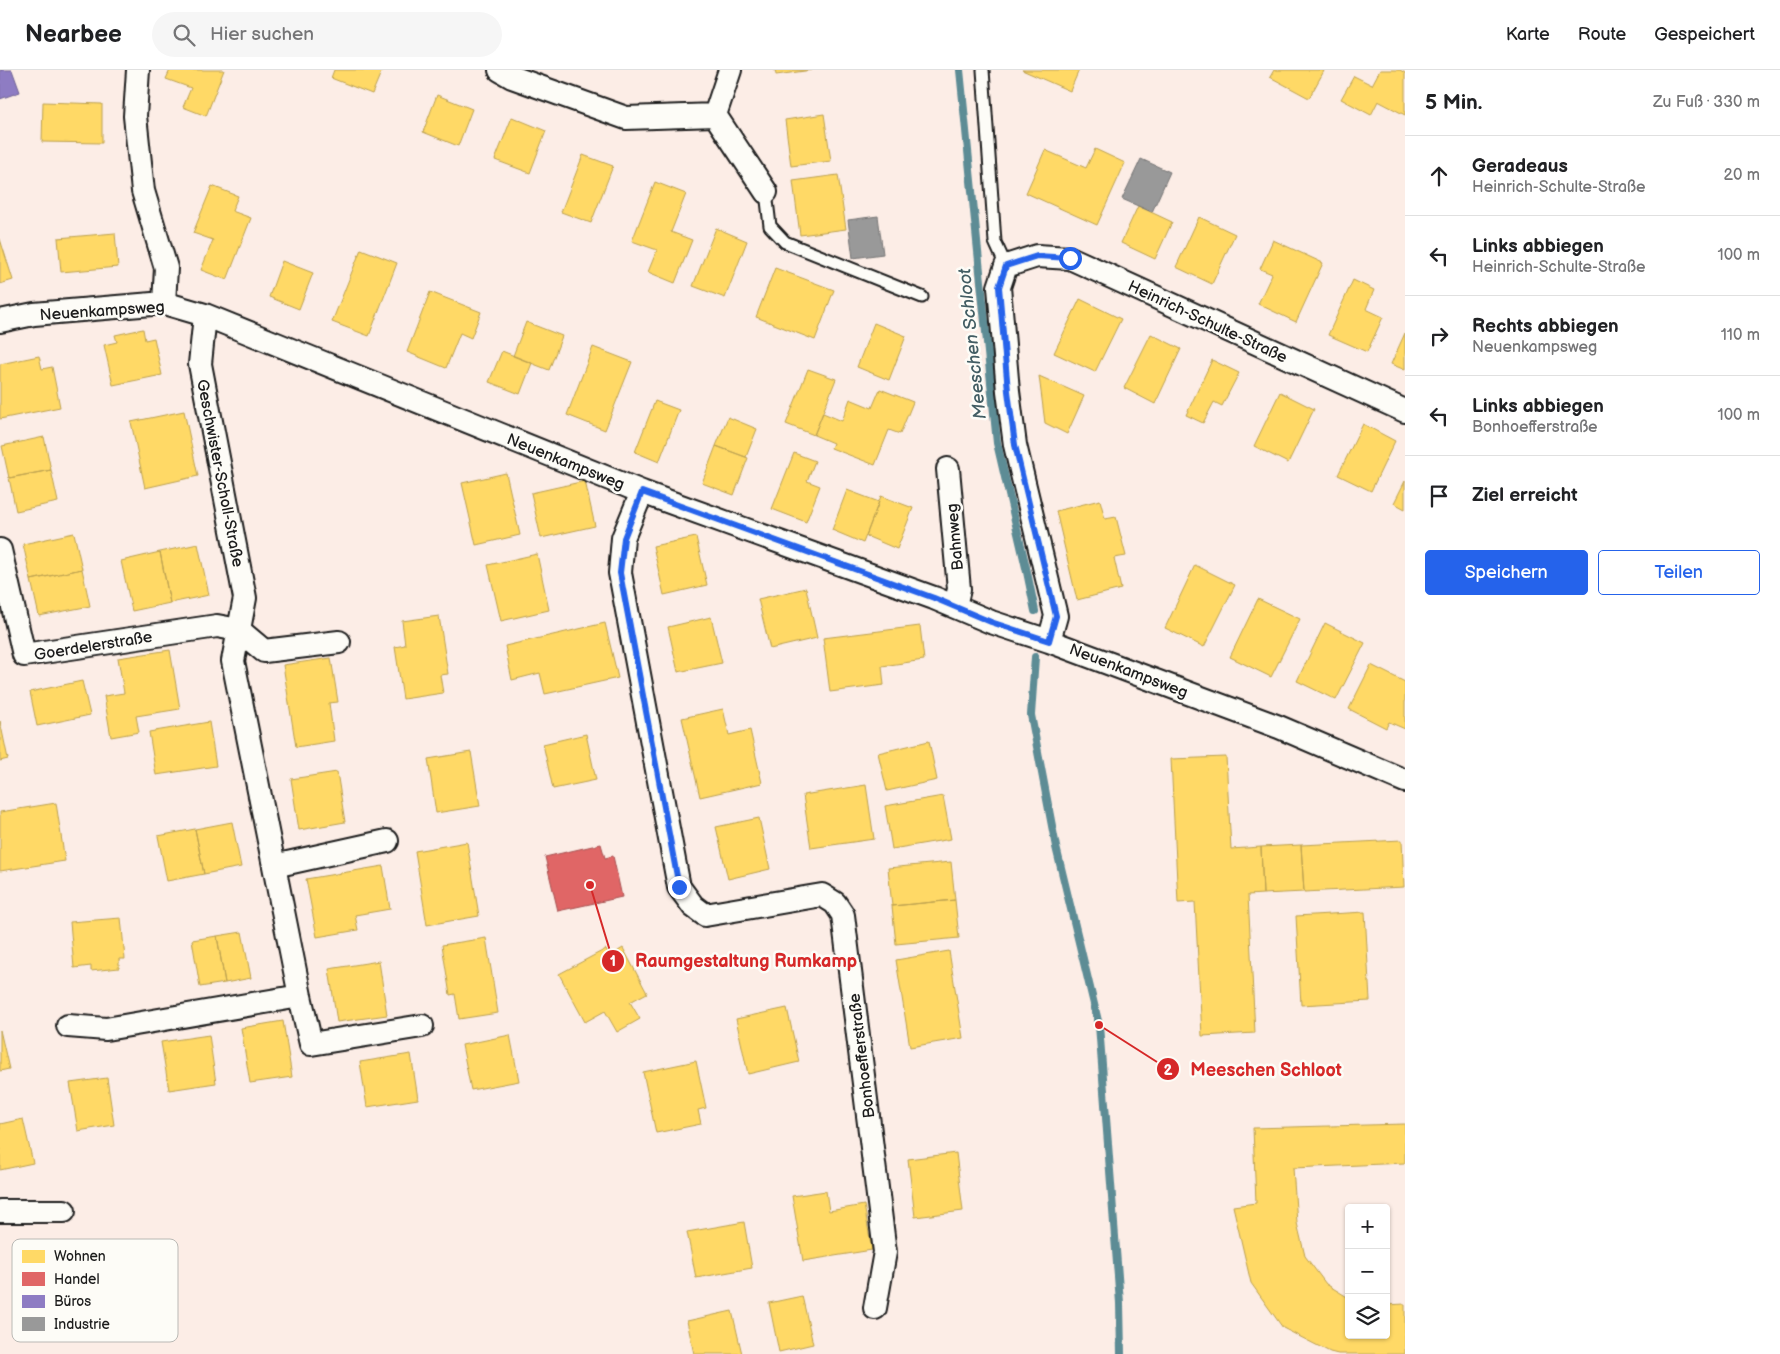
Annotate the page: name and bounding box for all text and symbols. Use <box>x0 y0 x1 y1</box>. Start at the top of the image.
search box <box>152 12 502 57</box>
text: Nearbee <box>25 20 122 49</box>
icon: search <box>170 21 198 49</box>
text: Hier suchen <box>210 23 314 46</box>
text: Karte <box>1506 24 1550 45</box>
text: Route <box>1578 24 1626 45</box>
text: Gespeichert <box>1654 24 1755 45</box>
text: 5 Min. <box>1425 90 1482 115</box>
text: Zu Fuß · 330 m <box>1653 93 1760 112</box>
text: Geradeaus <box>1472 155 1568 178</box>
icon: ahead <box>1425 162 1453 190</box>
text: 20 m <box>1724 166 1760 185</box>
text: Heinrich-Schulte-Straße <box>1472 178 1645 197</box>
text: Links abbiegen <box>1472 235 1604 258</box>
icon: left <box>1425 242 1453 270</box>
text: 100 m <box>1717 246 1760 265</box>
route start <box>1059 247 1082 270</box>
text: Heinrich-Schulte-Straße <box>1472 258 1645 277</box>
water label: Meeschen Schloot <box>954 267 991 420</box>
street label: Heinrich-Schulte-Straße <box>1125 277 1290 368</box>
street label: Neuenkampsweg <box>39 298 165 325</box>
text: Rechts abbiegen <box>1472 315 1619 338</box>
icon: right <box>1425 322 1453 350</box>
text: 110 m <box>1721 326 1760 345</box>
text: Neuenkampsweg <box>1472 338 1597 357</box>
street label: Geschwister-Scholl-Straße <box>192 378 247 569</box>
text: Links abbiegen <box>1472 395 1604 418</box>
icon: left <box>1425 402 1453 430</box>
text: 100 m <box>1717 406 1760 425</box>
text: Bonhoefferstraße <box>1472 418 1598 437</box>
street label: Neuenkampsweg <box>504 430 627 495</box>
icon: arrive <box>1425 482 1453 510</box>
text: Ziel erreicht <box>1472 484 1578 507</box>
street label: Bahnweg <box>943 503 968 571</box>
button: Speichern <box>1425 550 1588 595</box>
button: Teilen <box>1598 550 1760 595</box>
street label: Goerdelerstraße <box>33 628 154 665</box>
street label: Neuenkampsweg <box>1067 640 1190 703</box>
route end <box>668 876 691 899</box>
callout: Raumgestaltung Rumkamp <box>600 944 867 977</box>
text: Raumgestaltung Rumkamp <box>635 951 857 972</box>
text: 1 <box>610 952 616 971</box>
street label: Bonhoefferstraße <box>845 992 880 1119</box>
callout: Meeschen Schloot <box>1155 1053 1352 1086</box>
text: Meeschen Schloot <box>1190 1060 1342 1081</box>
text: 2 <box>1164 1061 1173 1080</box>
map controls <box>1345 1204 1390 1339</box>
button: + <box>1345 1204 1390 1249</box>
legend <box>12 1239 178 1342</box>
text: Wohnen <box>54 1248 106 1265</box>
button: − <box>1345 1249 1390 1294</box>
text: Handel <box>54 1271 100 1288</box>
text: Büros <box>54 1293 91 1310</box>
button: layers <box>1345 1294 1390 1339</box>
text: Industrie <box>54 1316 110 1333</box>

